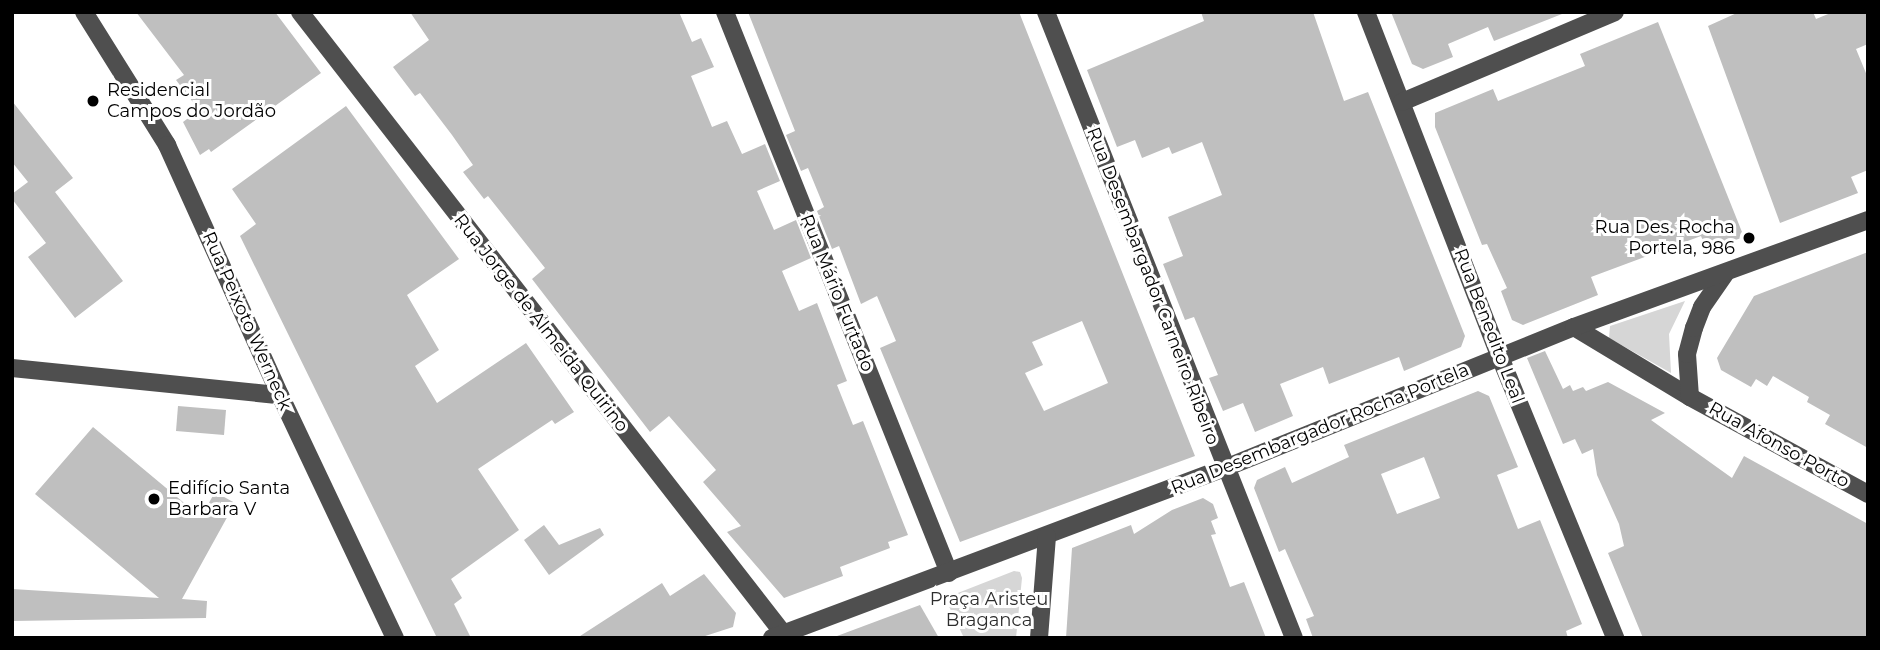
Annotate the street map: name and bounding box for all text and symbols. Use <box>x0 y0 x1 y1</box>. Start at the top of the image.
place label: Residencial Campos do Jordão <box>107 80 276 122</box>
marker: Residencial Campos do Jordão <box>85 93 101 109</box>
street label: Rua Desembargador Carneiro Ribeiro <box>1082 124 1224 448</box>
street label: Rua Jorge de Almeida Quirino <box>449 210 633 436</box>
street label: Rua Mário Furtado <box>796 211 878 375</box>
place label: Rua Des. Rocha Portela, 986 <box>1594 217 1735 260</box>
street label: Rua Peixoto Werneck <box>198 228 296 414</box>
marker: Rua Des. Rocha Portela, 986 <box>1741 230 1757 246</box>
street label: Rua Benedito Leal <box>1449 245 1529 407</box>
street label: Rua Desembargador Rocha Portela <box>1168 359 1472 499</box>
street label: Rua Afonso Porto <box>1705 397 1853 493</box>
place label: Edifício Santa Barbara V <box>168 478 290 520</box>
marker: Edifício Santa Barbara V <box>146 491 162 507</box>
park label: Praça Aristeu Braganca <box>930 589 1048 632</box>

